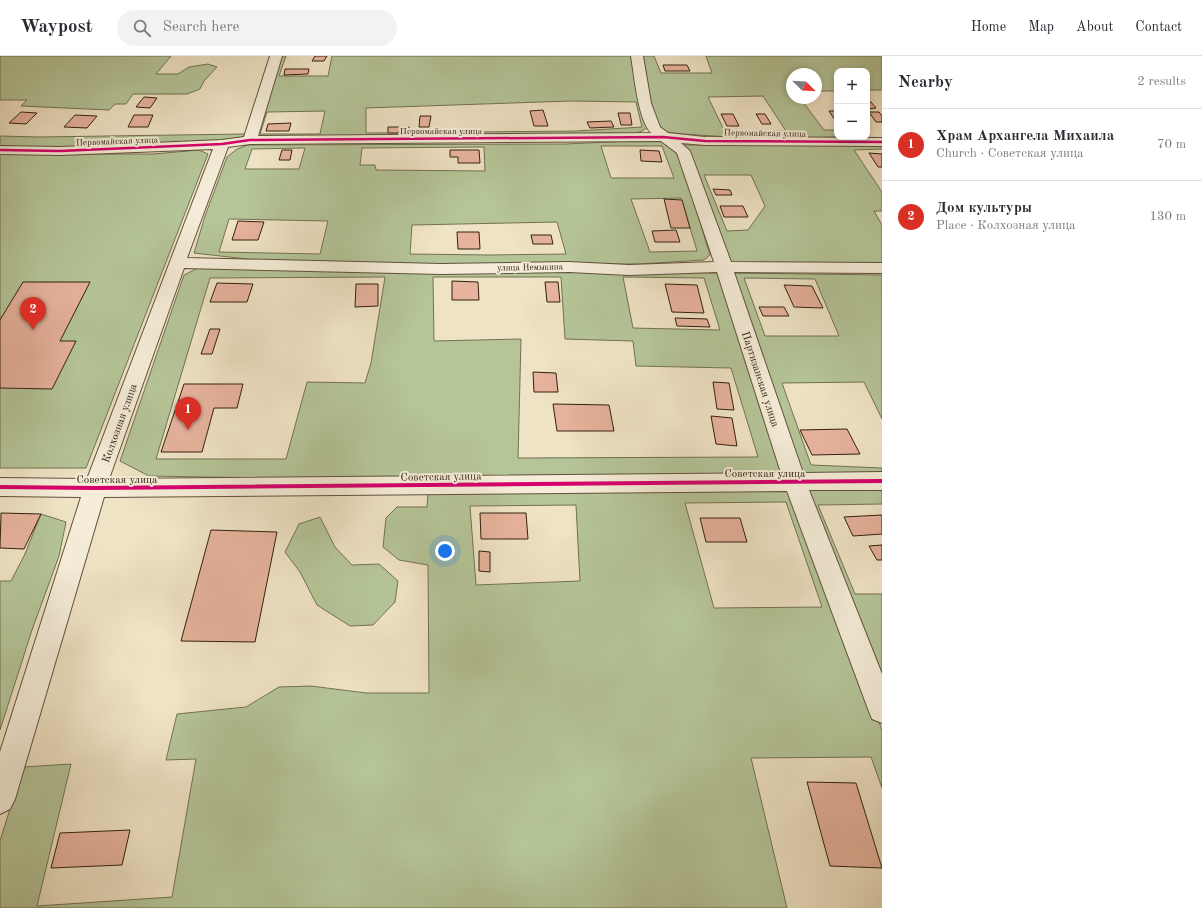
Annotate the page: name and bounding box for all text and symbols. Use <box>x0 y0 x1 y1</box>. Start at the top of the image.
search box <box>117 10 397 46</box>
icon: search <box>131 17 153 39</box>
text: Waypost <box>20 18 93 37</box>
text: Search here <box>163 20 239 35</box>
text: Home <box>971 20 1006 34</box>
text: Map <box>1028 20 1054 34</box>
text: About <box>1076 20 1113 34</box>
text: Contact <box>1135 20 1182 34</box>
north arrow <box>786 68 822 104</box>
map controls <box>834 68 870 140</box>
button: + <box>834 68 870 104</box>
text: Nearby <box>898 74 953 91</box>
text: 2 results <box>1137 75 1186 88</box>
button: − <box>834 104 870 140</box>
street label: Первомайская улица <box>400 127 483 136</box>
street label: Первомайская улица <box>724 128 807 139</box>
text: Храм Архангела Михаила <box>936 129 1114 144</box>
street label: Первомайская улица <box>76 136 159 147</box>
text: 1 <box>907 138 915 151</box>
text: 70 m <box>1157 138 1186 151</box>
text: Church · Советская улица <box>936 147 1084 160</box>
text: Дом культуры <box>936 201 1032 216</box>
text: 2 <box>907 210 915 223</box>
text: 130 m <box>1149 210 1186 223</box>
text: Place · Колхозная улица <box>936 219 1076 232</box>
street label: улица Немыкина <box>497 262 564 273</box>
pin: 2 <box>20 297 46 330</box>
street label: Партизанская улица <box>739 330 780 429</box>
street label: Колхозная улица <box>101 382 140 464</box>
pin: 1 <box>175 397 201 430</box>
street label: Советская улица <box>724 469 806 480</box>
street label: Советская улица <box>400 471 482 484</box>
street label: Советская улица <box>76 475 158 486</box>
your location <box>435 541 455 561</box>

